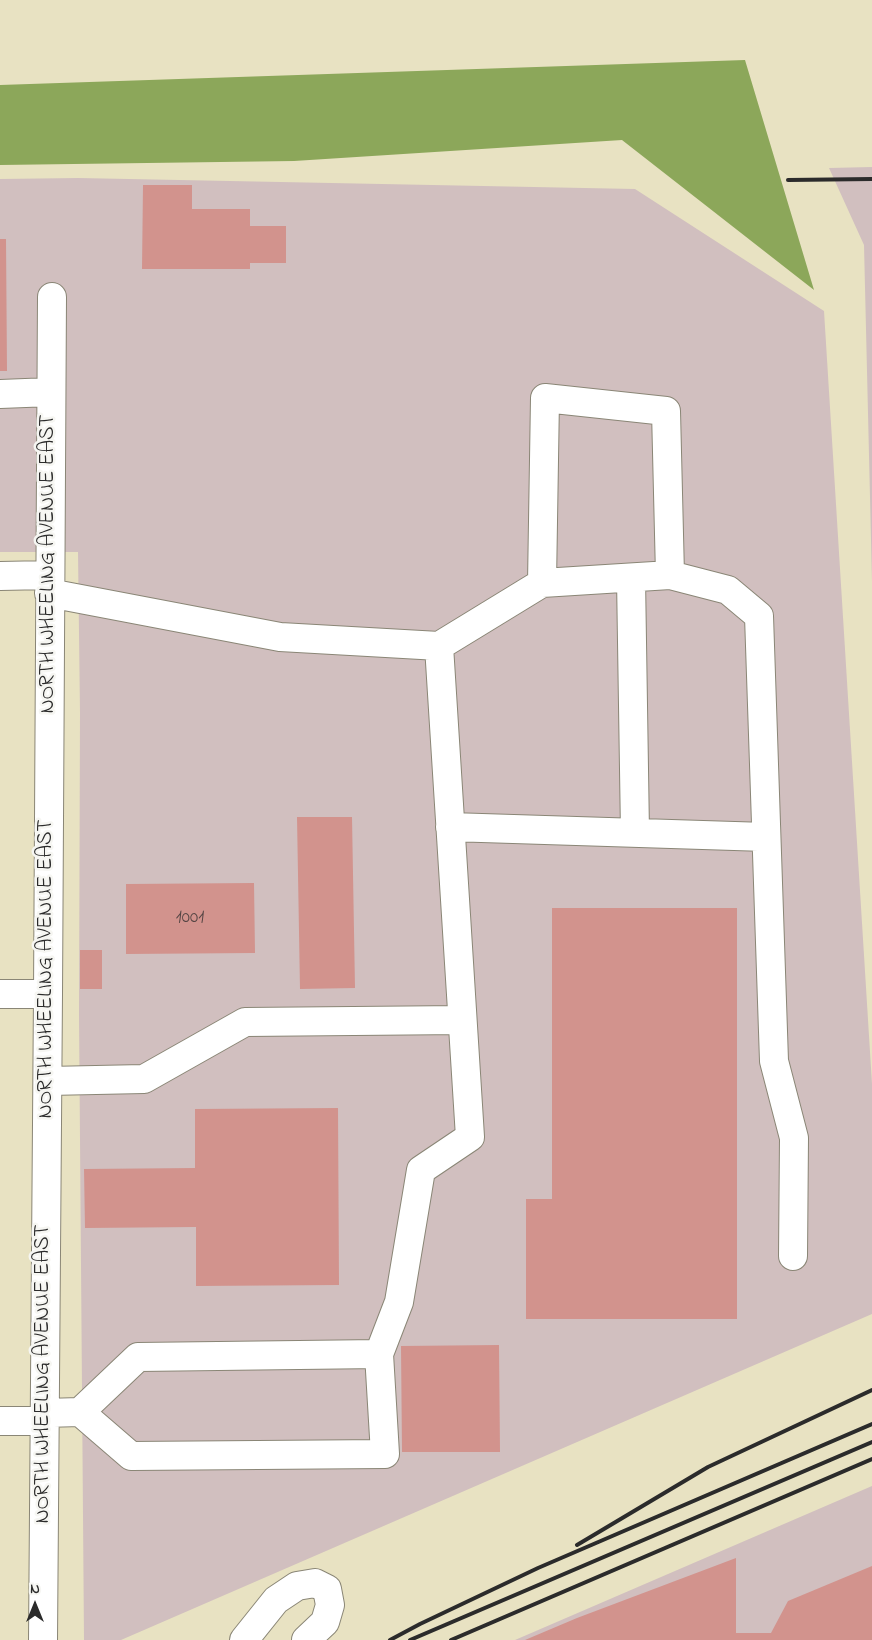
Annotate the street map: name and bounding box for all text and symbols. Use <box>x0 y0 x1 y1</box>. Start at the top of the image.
street label: NORTH WHEELING AVENUE EAST <box>37 414 63 714</box>
street label: NORTH WHEELING AVENUE EAST <box>35 819 61 1119</box>
house number: 1001 <box>176 908 204 930</box>
street label: NORTH WHEELING AVENUE EAST <box>32 1224 58 1524</box>
text: N <box>30 1579 40 1600</box>
north arrow <box>10 1580 60 1630</box>

